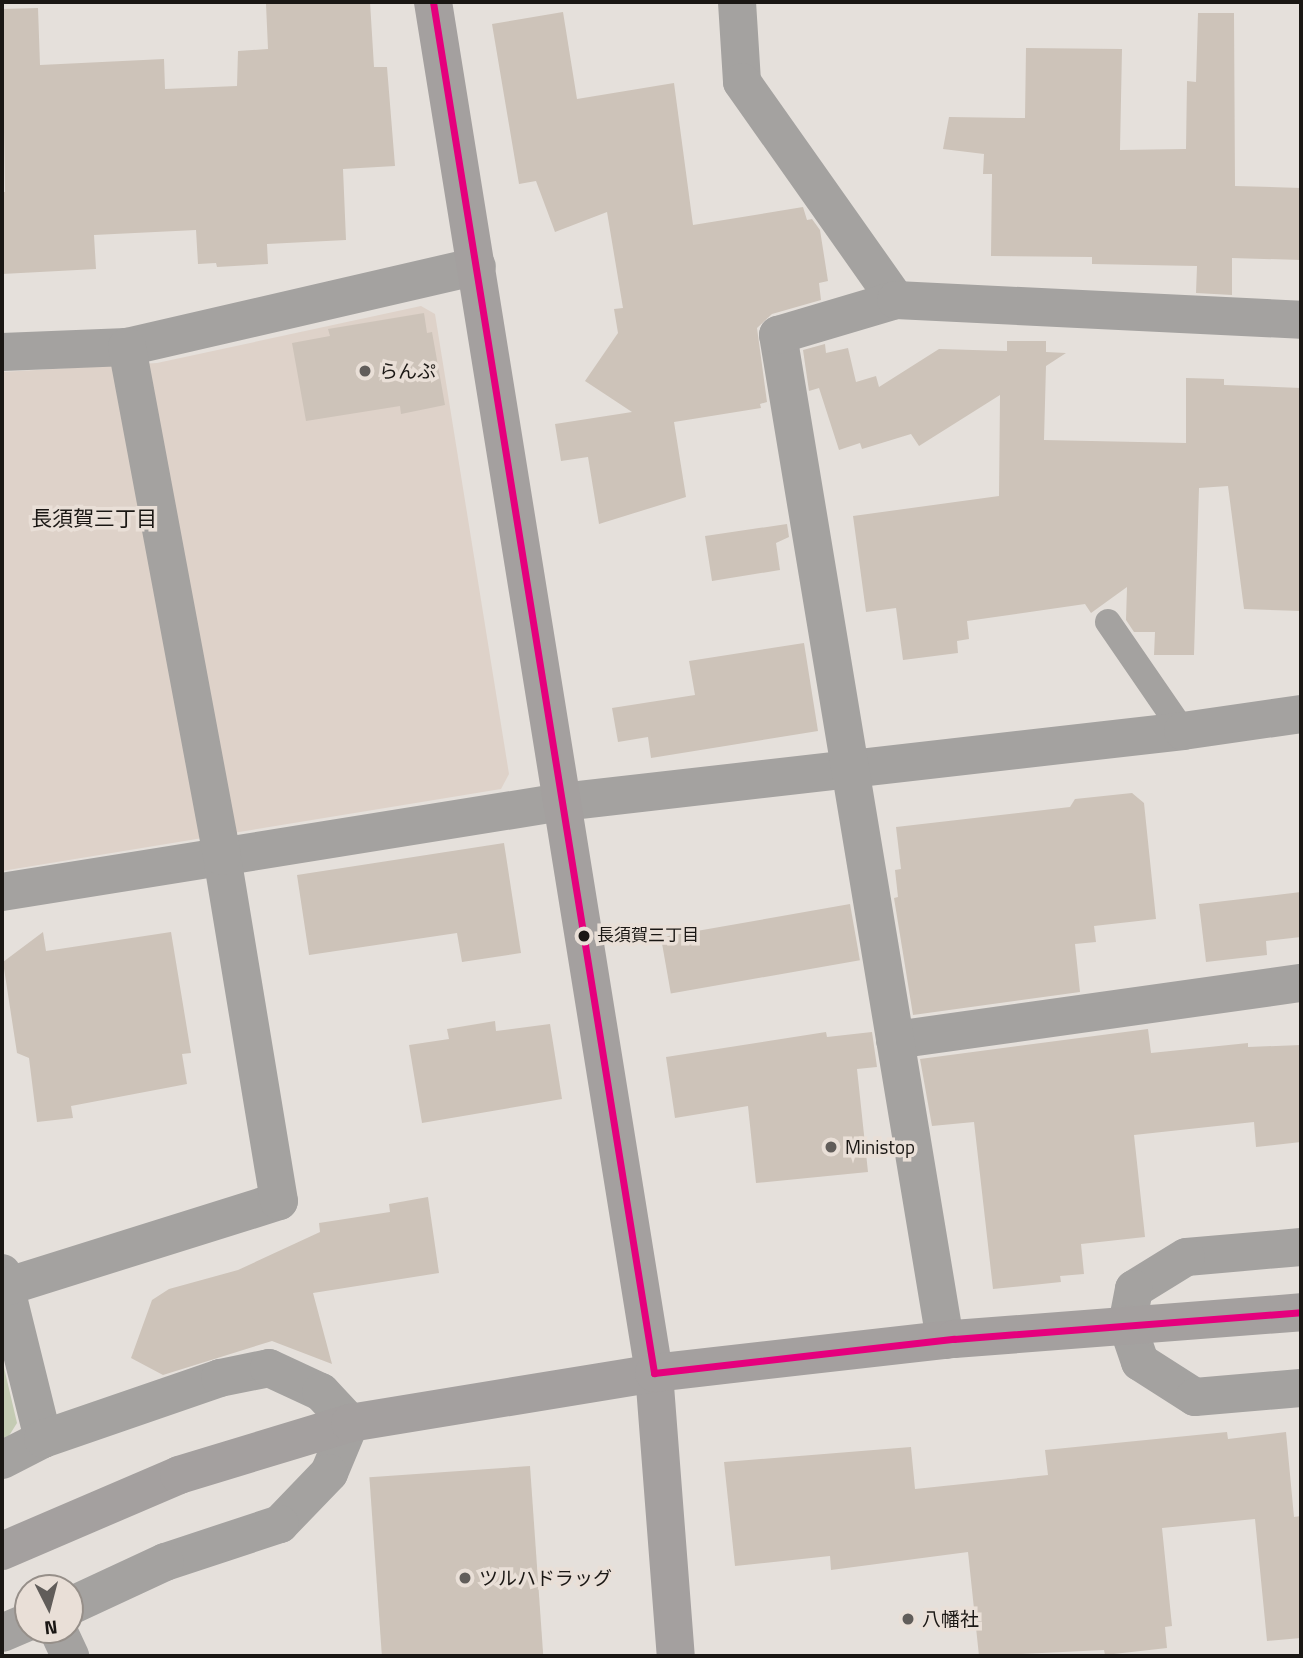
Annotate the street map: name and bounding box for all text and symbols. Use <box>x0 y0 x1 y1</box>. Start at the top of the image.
place label: らんぷ <box>379 360 436 382</box>
marker: らんぷ <box>357 363 373 379</box>
district label: 長須賀三丁目 <box>31 505 157 531</box>
place label: 長須賀三丁目 <box>597 926 699 946</box>
marker: 長須賀三丁目 <box>577 929 591 943</box>
place label: Ministop <box>845 1136 915 1158</box>
marker: Ministop <box>823 1139 839 1155</box>
place label: ツルハドラッグ <box>479 1567 612 1589</box>
marker: ツルハドラッグ <box>457 1570 473 1586</box>
north arrow <box>14 1574 84 1644</box>
place label: 八幡社 <box>922 1608 979 1630</box>
marker: 八幡社 <box>900 1611 916 1627</box>
text: N <box>43 1613 59 1644</box>

